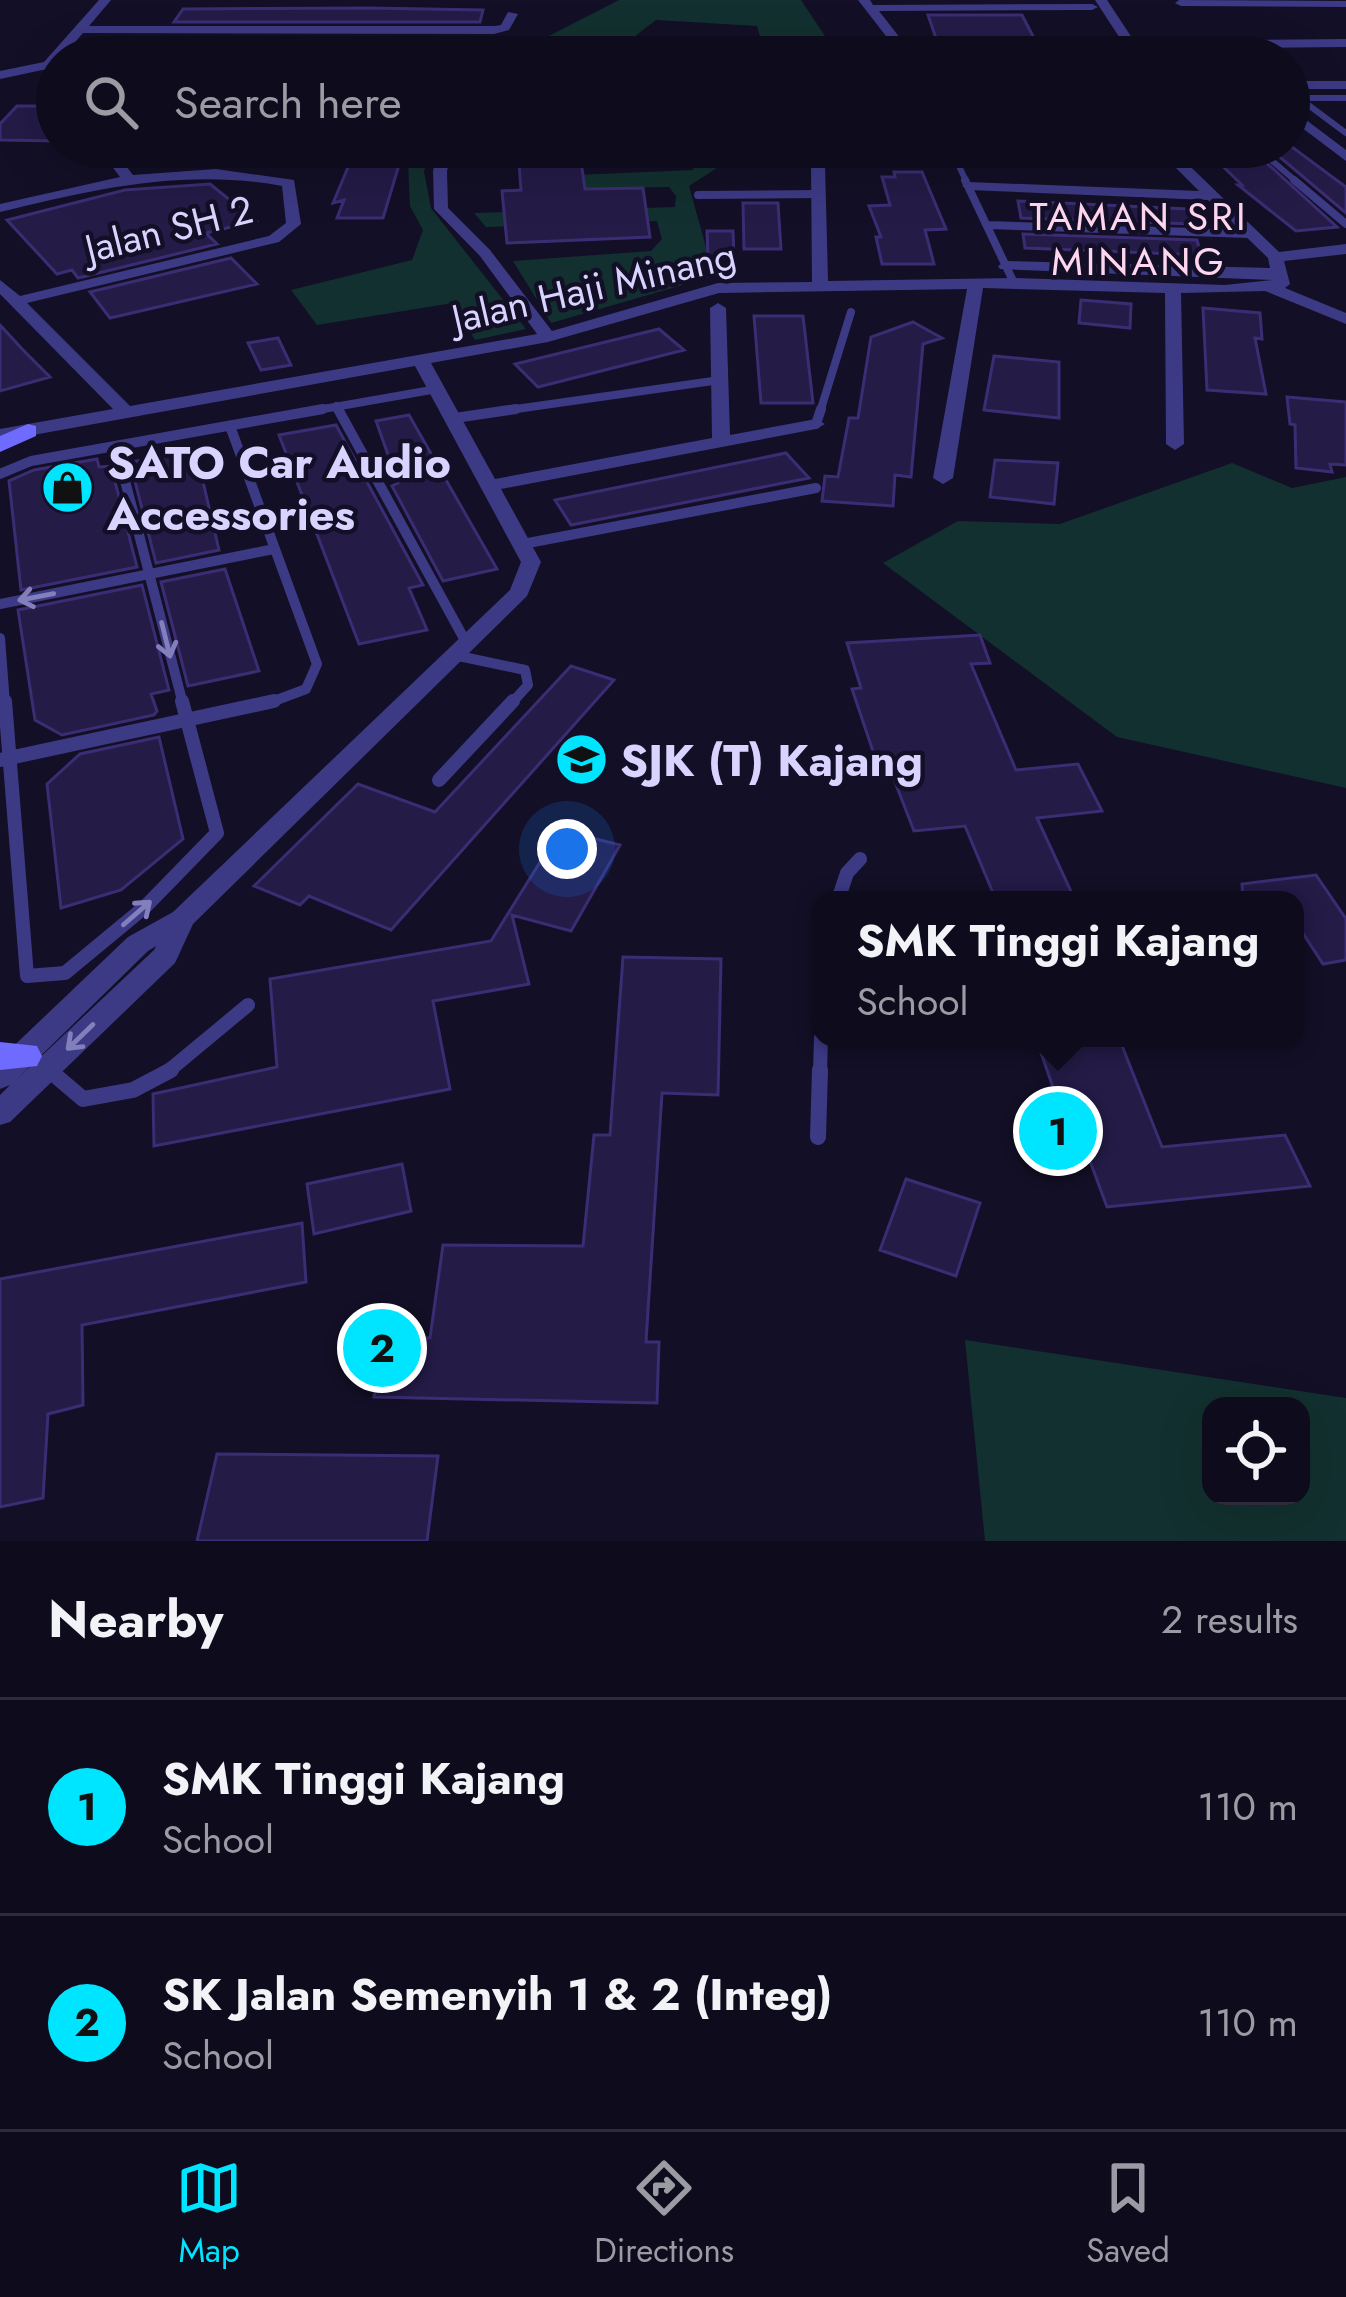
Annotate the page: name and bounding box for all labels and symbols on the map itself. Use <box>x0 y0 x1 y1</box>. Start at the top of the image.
street label: Jalan SH 2 <box>74 181 259 279</box>
district label: TAMAN SRI MINANG <box>1030 188 1249 290</box>
street label: Jalan Haji Minang <box>441 227 742 349</box>
place label: SATO Car Audio Accessories <box>106 430 451 547</box>
shop icon: SATO Car Audio Accessories <box>40 460 96 516</box>
one-way arrow <box>17 586 56 609</box>
one-way arrow <box>156 621 178 659</box>
place label: SJK (T) Kajang <box>620 728 923 793</box>
school or university icon: SJK (T) Kajang <box>553 732 609 788</box>
your location <box>537 819 597 879</box>
one-way arrow <box>122 900 152 927</box>
one-way arrow <box>65 1023 95 1051</box>
pin: 1 <box>1019 1086 1097 1176</box>
pin: 2 <box>343 1303 421 1393</box>

